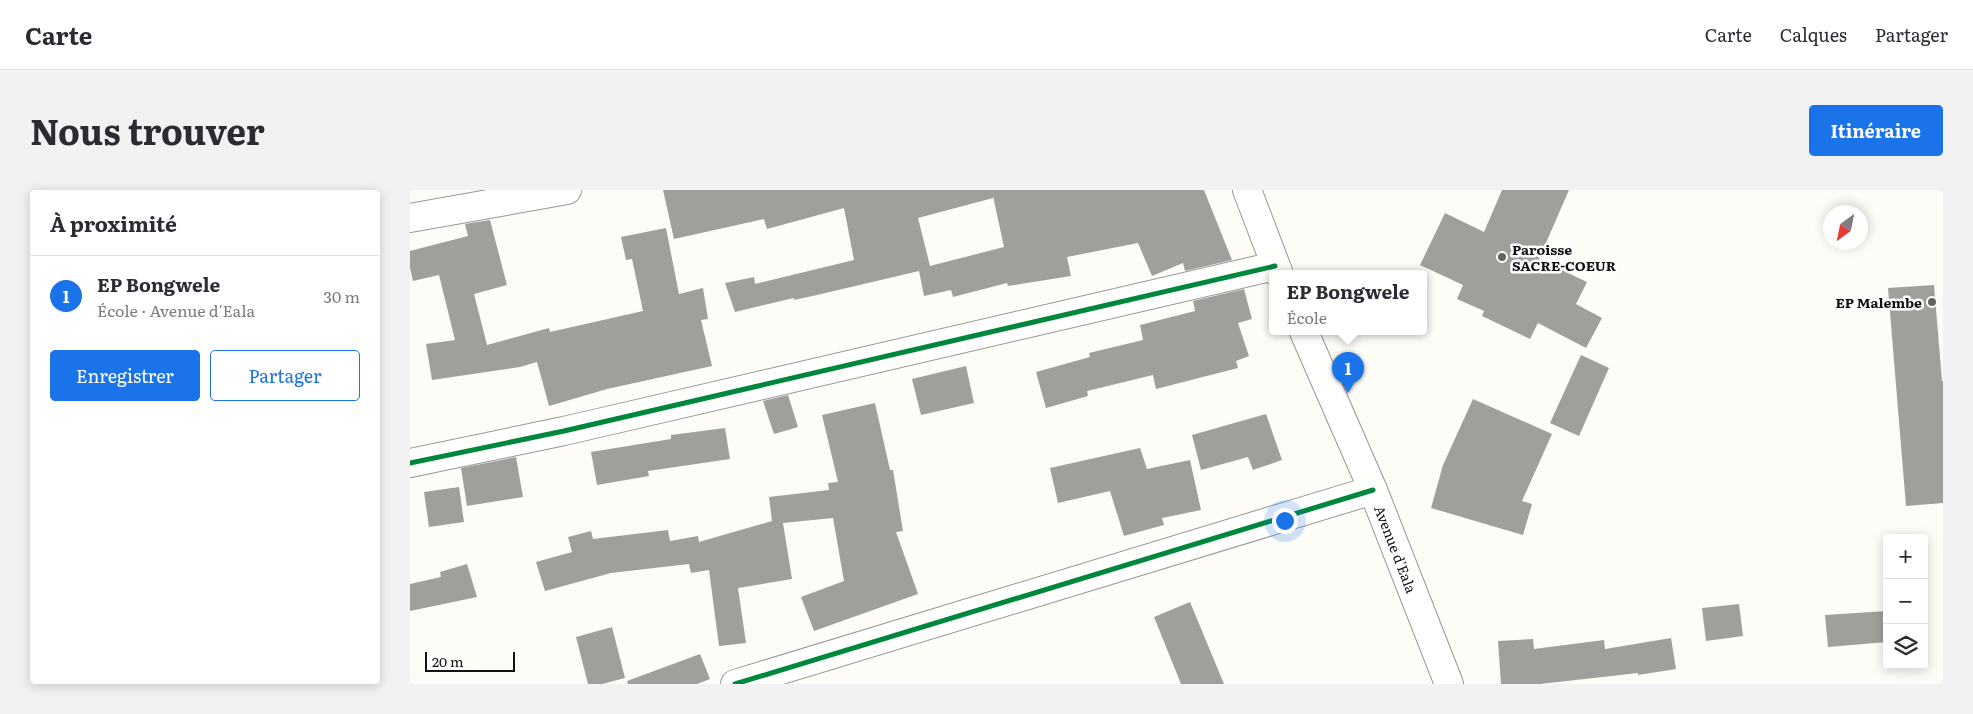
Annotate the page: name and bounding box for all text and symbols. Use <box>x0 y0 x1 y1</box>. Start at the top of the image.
text: Carte <box>25 17 92 52</box>
text: Carte <box>1705 21 1752 48</box>
text: Calques <box>1780 21 1847 48</box>
text: Partager <box>1875 21 1948 48</box>
text: Nous trouver <box>30 104 265 156</box>
button: Itinéraire <box>1809 105 1943 156</box>
north arrow <box>1823 205 1868 250</box>
text: À proximité <box>50 207 177 238</box>
place label: Paroisse SACRE-COEUR <box>1512 239 1617 275</box>
marker: Paroisse SACRE-COEUR <box>1496 251 1508 263</box>
text: EP Bongwele <box>97 270 220 298</box>
popup <box>1269 270 1427 335</box>
text: EP Bongwele <box>1286 277 1410 305</box>
text: 1 <box>63 284 69 308</box>
text: 30 m <box>323 284 360 308</box>
place label: EP Malembe <box>1836 292 1922 312</box>
marker: EP Malembe <box>1926 296 1938 308</box>
text: École · Avenue d'Eala <box>97 298 255 322</box>
text: École <box>1286 305 1327 329</box>
button: Enregistrer <box>50 350 200 401</box>
button: Partager <box>210 350 360 401</box>
pin: 1 <box>1332 352 1364 393</box>
street label: Avenue d'Eala <box>1370 502 1422 596</box>
your location <box>1272 508 1298 534</box>
map controls <box>1883 534 1928 669</box>
button: + <box>1883 534 1928 579</box>
button: − <box>1883 579 1928 624</box>
button: layers <box>1883 624 1928 669</box>
scale bar <box>425 649 515 672</box>
text: 20 m <box>432 651 464 671</box>

